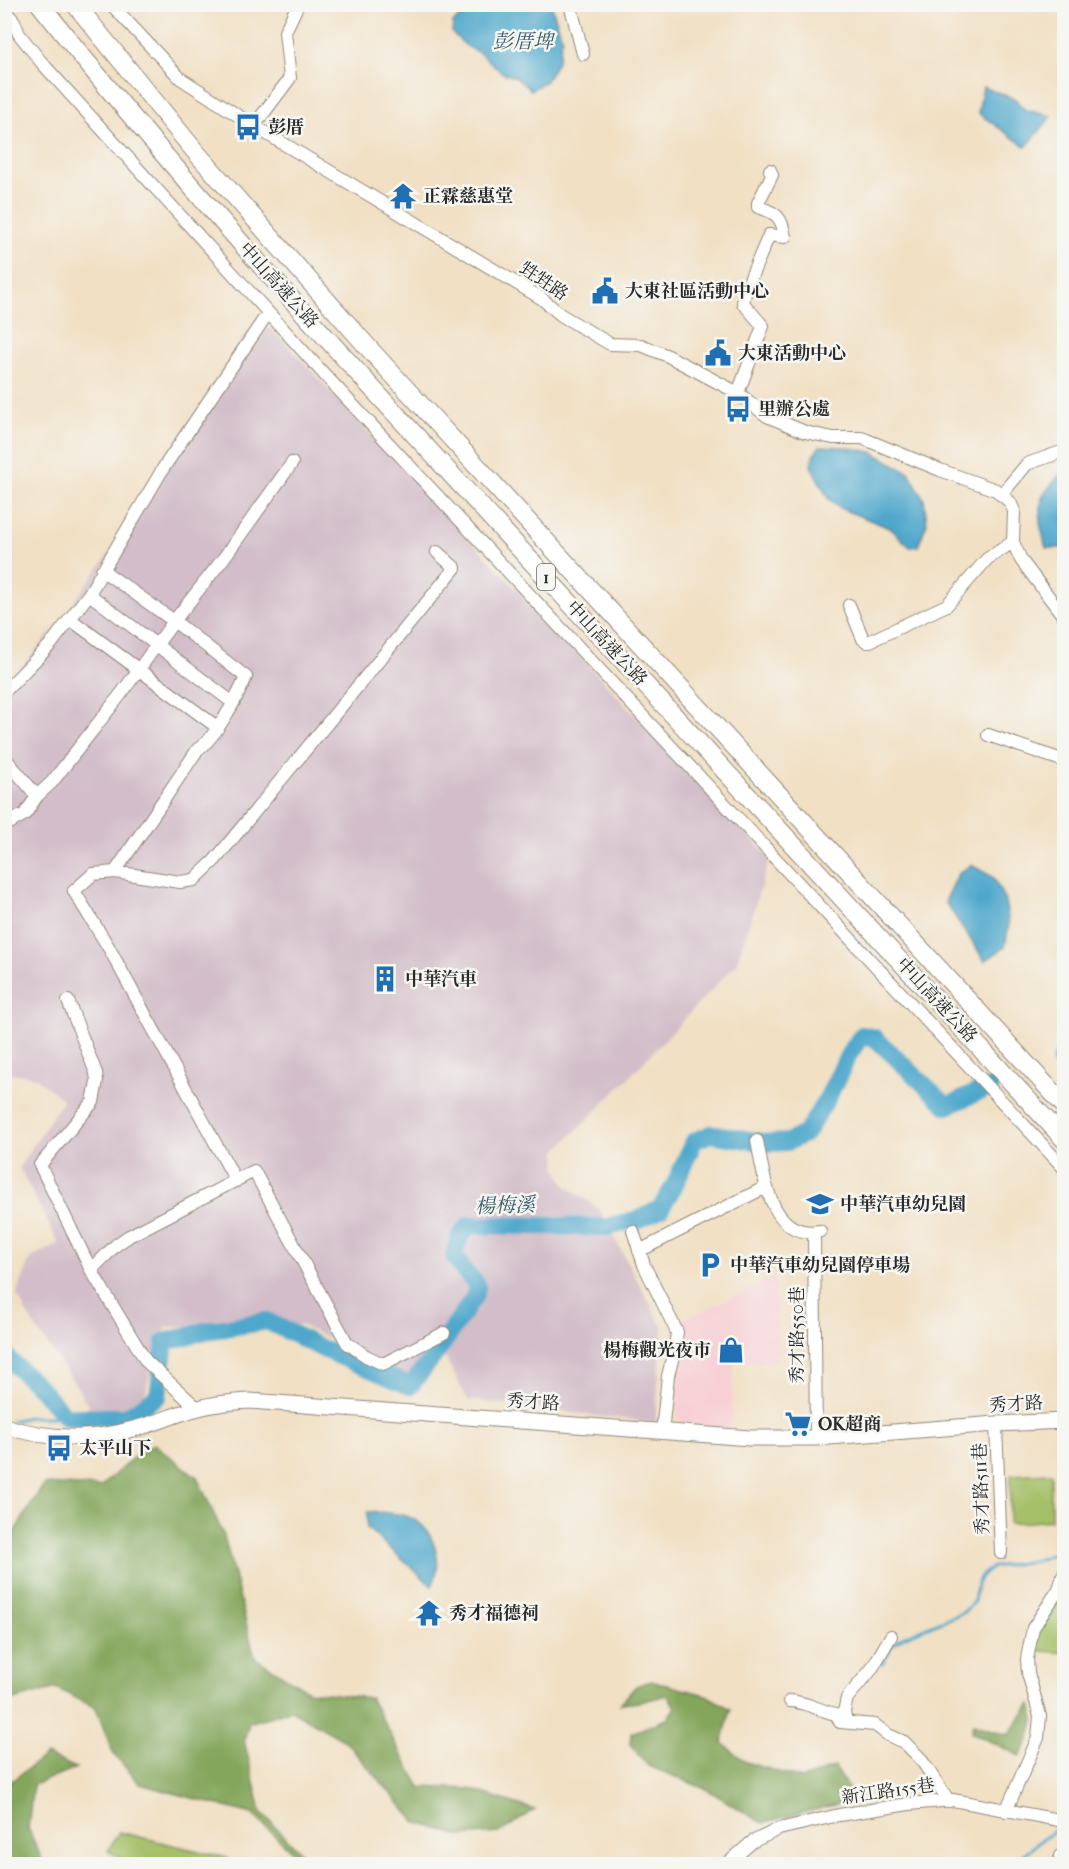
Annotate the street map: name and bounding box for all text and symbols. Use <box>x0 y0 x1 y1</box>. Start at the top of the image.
water label: 彭厝埤 <box>493 30 556 53</box>
bus stop icon: 彭厝 <box>233 112 263 142</box>
place label: 彭厝 <box>268 117 304 138</box>
temple icon: 正霖慈惠堂 <box>388 181 418 211</box>
place label: 正霖慈惠堂 <box>423 186 513 207</box>
street label: 中山高速公路 <box>235 238 323 332</box>
street label: 甡甡路 <box>515 258 572 305</box>
public building icon: 大東社區活動中心 <box>590 276 620 306</box>
place label: 大東社區活動中心 <box>625 281 769 302</box>
public building icon: 大東活動中心 <box>703 338 733 368</box>
place label: 大東活動中心 <box>738 343 846 364</box>
bus stop icon: 里辦公處 <box>723 394 753 424</box>
place label: 里辦公處 <box>758 399 830 420</box>
road number: 1 <box>537 564 555 590</box>
street label: 中山高速公路 <box>562 597 651 690</box>
street label: 中山高速公路 <box>892 954 981 1047</box>
building icon: 中華汽車 <box>370 964 400 994</box>
place label: 中華汽車 <box>405 969 477 990</box>
school or university icon: 中華汽車幼兒園 <box>805 1189 835 1219</box>
water label: 楊梅溪 <box>475 1193 537 1218</box>
place label: 中華汽車幼兒園 <box>840 1194 966 1215</box>
parking icon: 中華汽車幼兒園停車場 <box>695 1250 725 1280</box>
place label: 中華汽車幼兒園停車場 <box>730 1255 910 1276</box>
street label: 秀才路550巷 <box>787 1286 808 1384</box>
shop icon: 楊梅觀光夜市 <box>716 1335 746 1365</box>
place label: 楊梅觀光夜市 <box>603 1340 711 1361</box>
street label: 秀才路 <box>505 1390 561 1415</box>
street label: 秀才路 <box>989 1393 1044 1416</box>
supermarket icon: OK超商 <box>783 1409 813 1439</box>
place label: OK超商 <box>818 1414 881 1435</box>
bus stop icon: 太平山下 <box>44 1433 74 1463</box>
place label: 太平山下 <box>79 1438 151 1459</box>
street label: 秀才路511巷 <box>969 1442 994 1536</box>
temple icon: 秀才福德祠 <box>414 1598 444 1628</box>
place label: 秀才福德祠 <box>449 1603 539 1624</box>
street label: 新江路155巷 <box>840 1775 936 1808</box>

